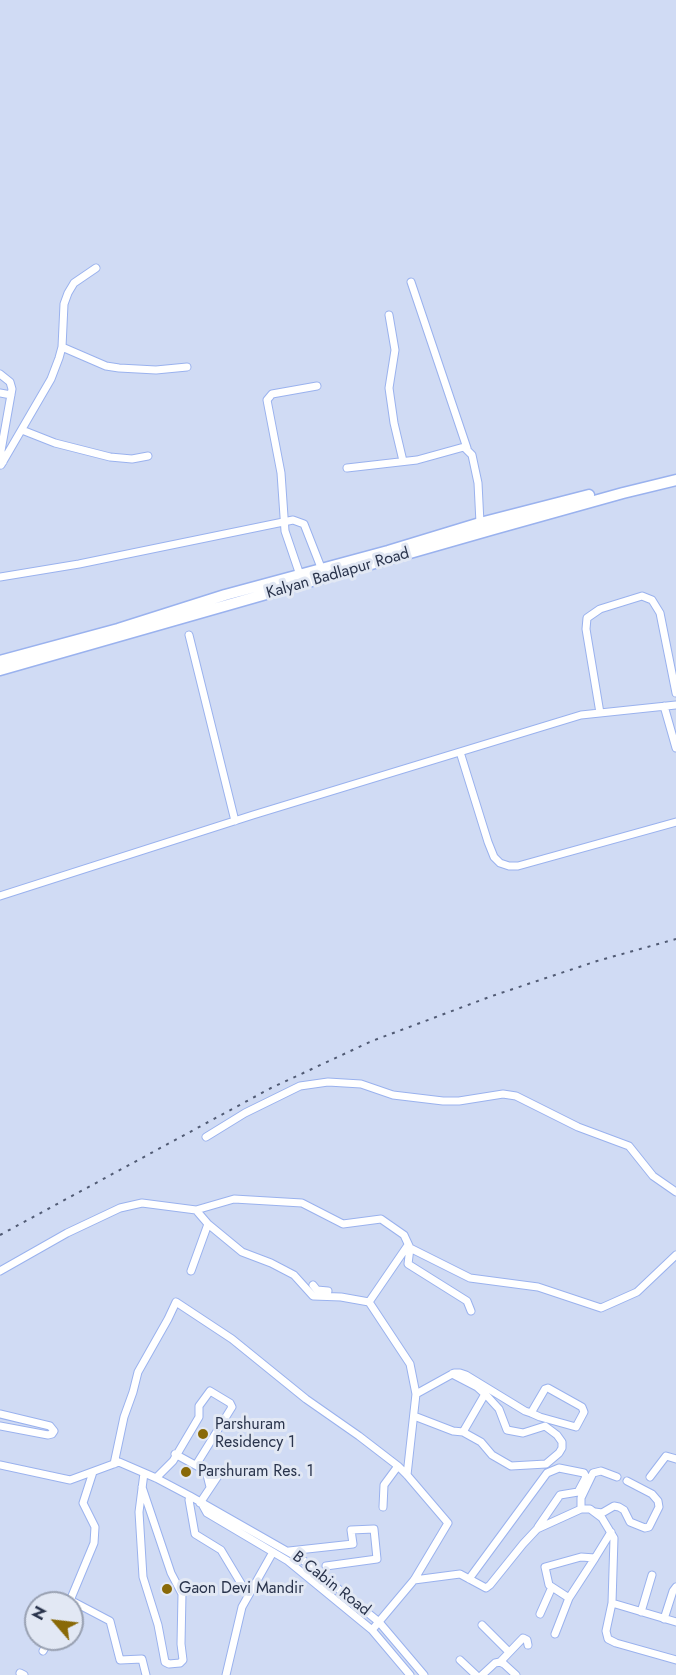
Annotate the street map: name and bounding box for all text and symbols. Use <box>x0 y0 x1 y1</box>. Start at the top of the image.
street label: Kalyan Badlapur Road <box>264 544 412 604</box>
place label: Parshuram Residency 1 <box>215 1415 295 1453</box>
marker: Parshuram Residency 1 <box>196 1427 210 1441</box>
place label: Parshuram Res. 1 <box>198 1462 314 1482</box>
marker: Parshuram Res. 1 <box>179 1465 193 1479</box>
street label: B Cabin Road <box>288 1548 374 1620</box>
place label: Gaon Devi Mandir <box>179 1579 304 1599</box>
marker: Gaon Devi Mandir <box>160 1582 174 1596</box>
north arrow <box>24 1591 84 1651</box>
text: N <box>26 1602 53 1624</box>

